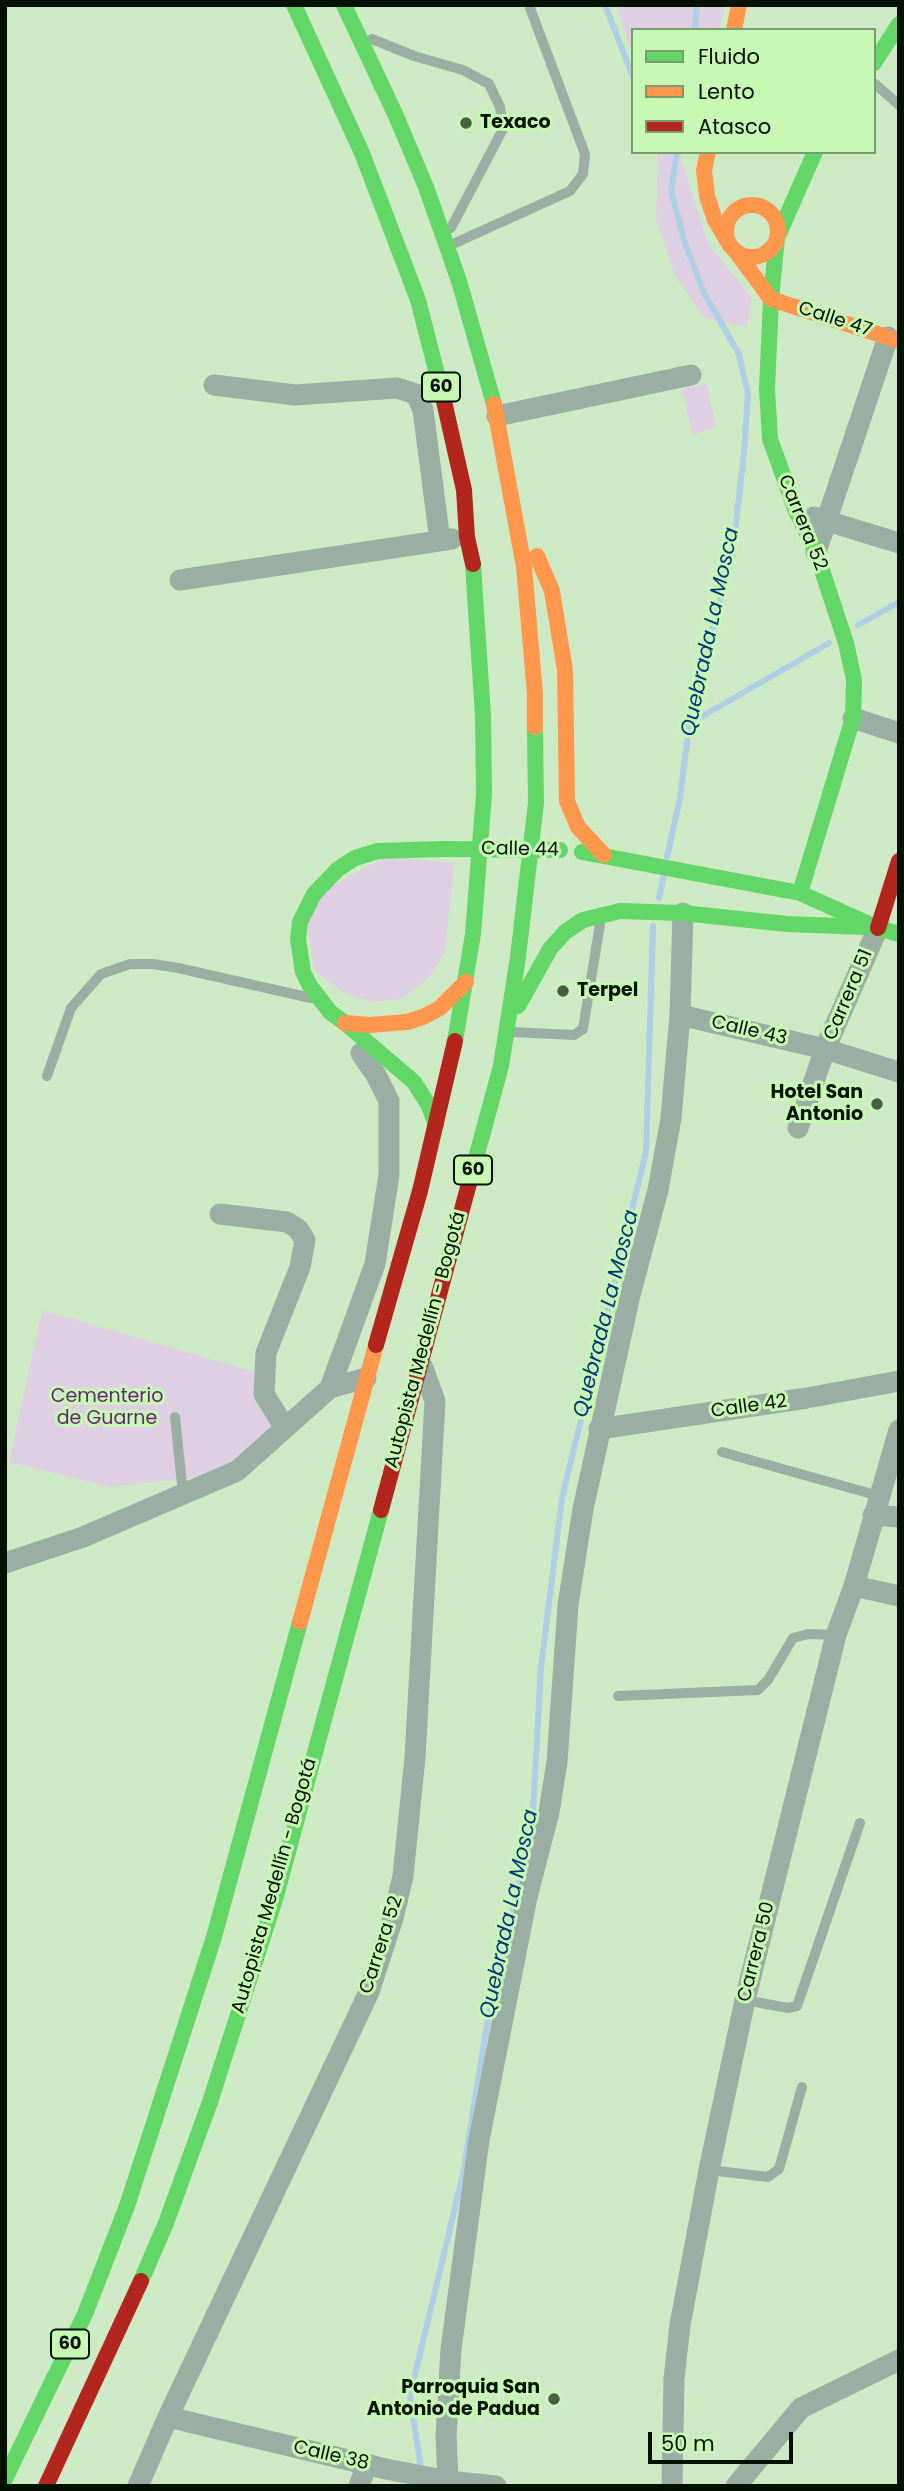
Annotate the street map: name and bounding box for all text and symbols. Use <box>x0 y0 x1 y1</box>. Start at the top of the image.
legend <box>631 28 876 154</box>
text: Fluido <box>698 42 760 71</box>
text: Lento <box>698 77 755 106</box>
place label: Texaco <box>480 112 551 134</box>
text: Atasco <box>698 112 771 141</box>
marker: Texaco <box>458 115 474 131</box>
street label: Calle 47 <box>795 297 875 343</box>
road number: 60 <box>422 372 460 402</box>
street label: Carrera 52 <box>772 472 832 574</box>
water label: Quebrada La Mosca <box>677 525 745 739</box>
street label: Calle 44 <box>481 838 559 862</box>
street label: Carrera 51 <box>820 946 878 1044</box>
place label: Terpel <box>577 980 638 1002</box>
marker: Terpel <box>555 983 571 999</box>
street label: Calle 43 <box>709 1011 789 1051</box>
place label: Hotel San Antonio <box>771 1082 863 1126</box>
marker: Hotel San Antonio <box>869 1096 885 1112</box>
road number: 60 <box>454 1156 492 1184</box>
water label: Quebrada La Mosca <box>569 1208 645 1420</box>
street label: Autopista Medellín - Bogotá <box>381 1209 471 1471</box>
park label: Cementerio de Guarne <box>51 1386 163 1430</box>
street label: Calle 42 <box>709 1390 789 1424</box>
street label: Autopista Medellín - Bogotá <box>228 1756 322 2016</box>
water label: Quebrada La Mosca <box>476 1807 544 2021</box>
street label: Carrera 52 <box>356 1893 408 1997</box>
street label: Carrera 50 <box>734 1900 780 2004</box>
road number: 60 <box>51 2330 89 2358</box>
place label: Parroquia San Antonio de Padua <box>367 2377 540 2421</box>
marker: Parroquia San Antonio de Padua <box>546 2391 562 2407</box>
scale bar <box>652 2418 797 2462</box>
text: 50 m <box>661 2429 715 2458</box>
street label: Calle 38 <box>291 2436 371 2476</box>

